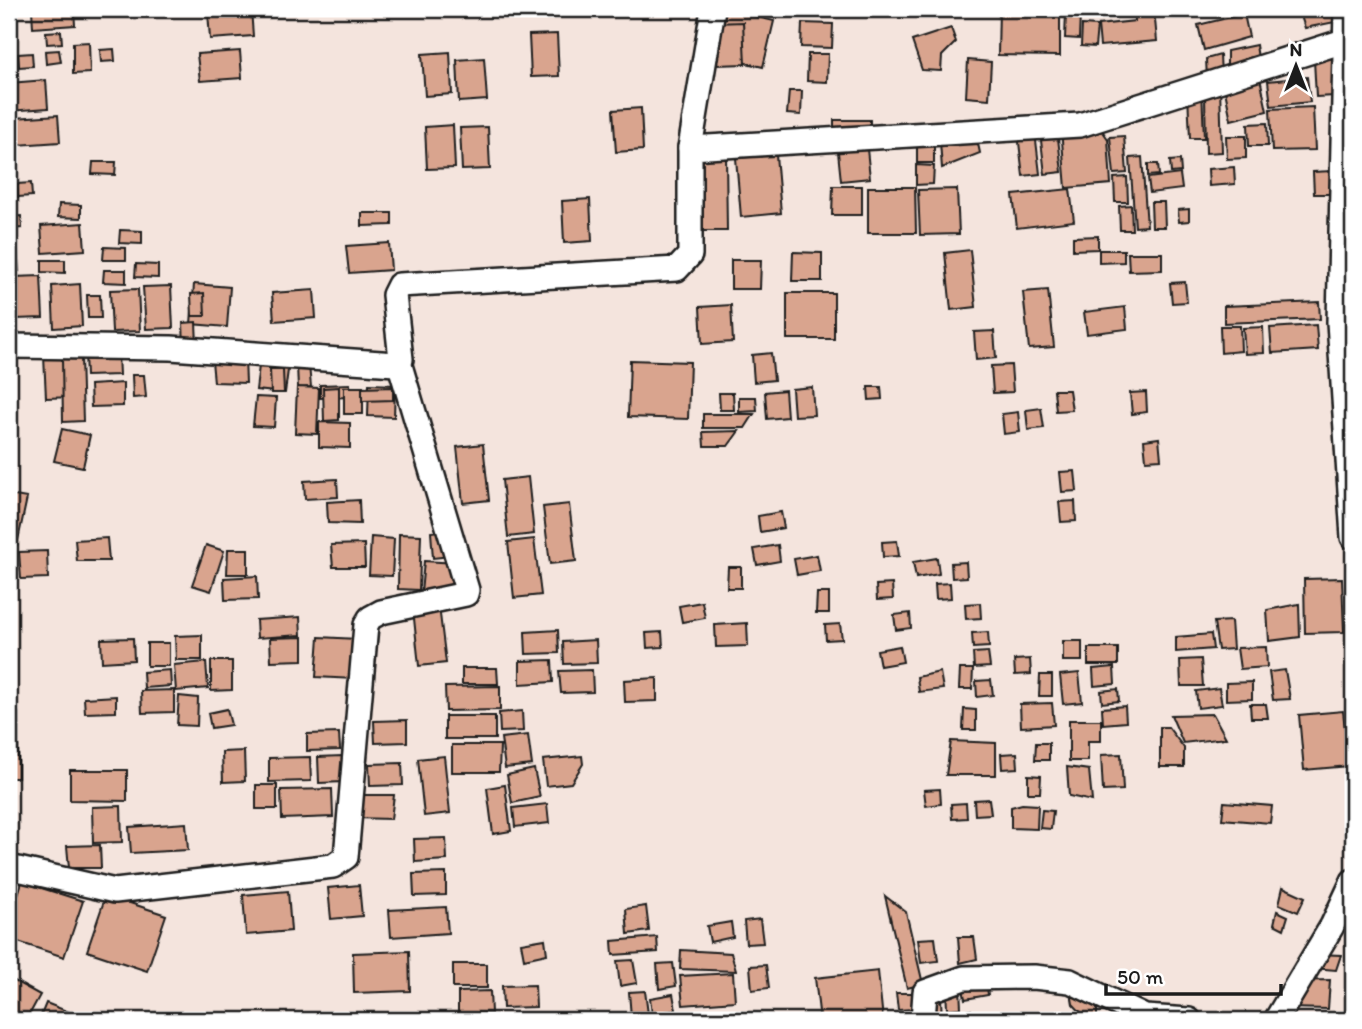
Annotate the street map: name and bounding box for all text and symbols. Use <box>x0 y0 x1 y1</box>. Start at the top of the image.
north arrow <box>1260 32 1330 102</box>
text: N <box>1290 38 1302 61</box>
scale bar <box>1106 952 1282 996</box>
text: 50 m <box>1117 964 1164 989</box>

